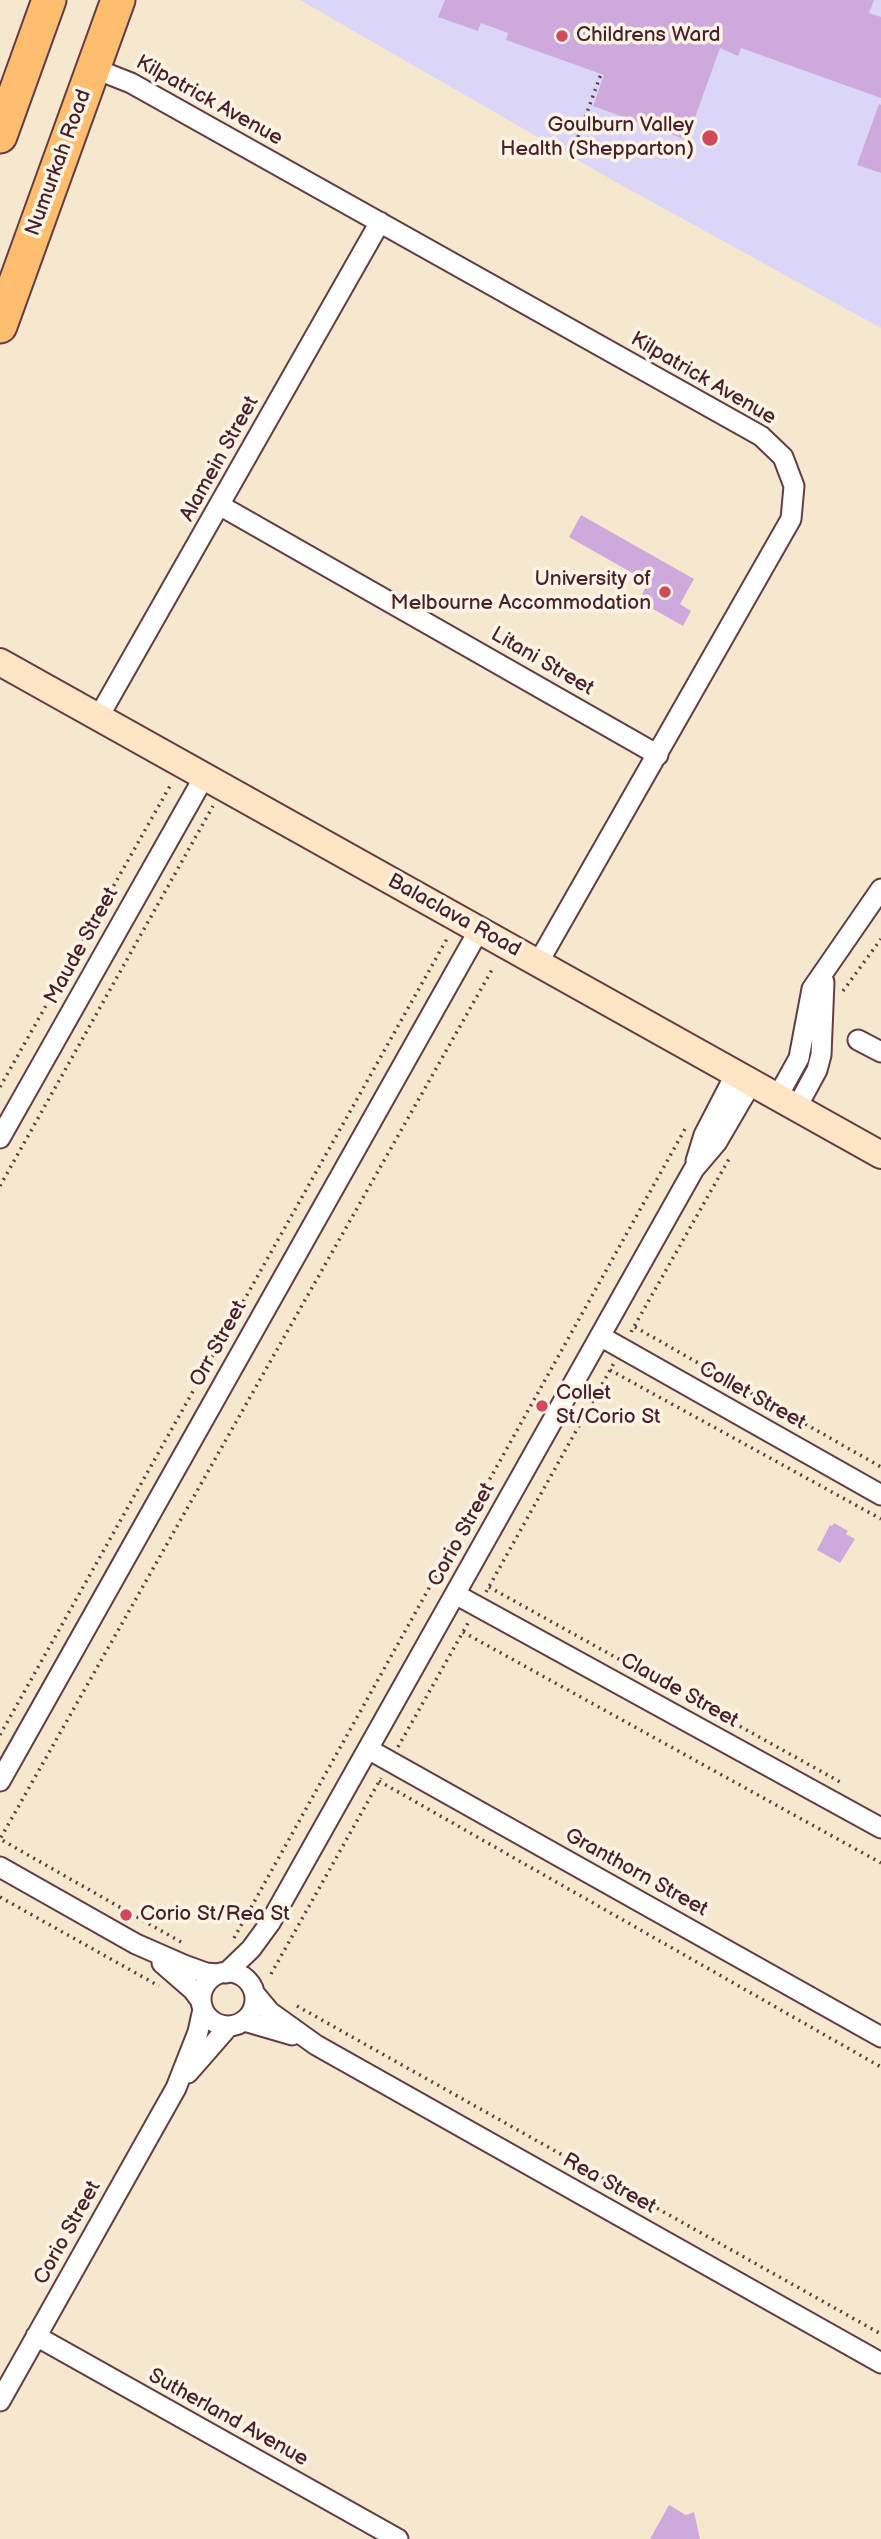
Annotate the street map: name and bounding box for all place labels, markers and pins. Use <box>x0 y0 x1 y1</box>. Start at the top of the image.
place label: Childrens Ward <box>576 23 721 49</box>
marker: Childrens Ward <box>554 28 570 44</box>
place label: Goulburn Valley Health (Shepparton) <box>500 113 694 163</box>
marker: Goulburn Valley Health (Shepparton) <box>700 128 720 148</box>
place label: University of Melbourne Accommodation <box>391 567 651 617</box>
marker: University of Melbourne Accommodation <box>657 584 673 600</box>
place label: Collet St/Corio St <box>556 1381 661 1431</box>
marker: Collet St/Corio St <box>534 1398 550 1414</box>
place label: Corio St/Rea St <box>140 1902 290 1928</box>
marker: Corio St/Rea St <box>118 1907 134 1923</box>

